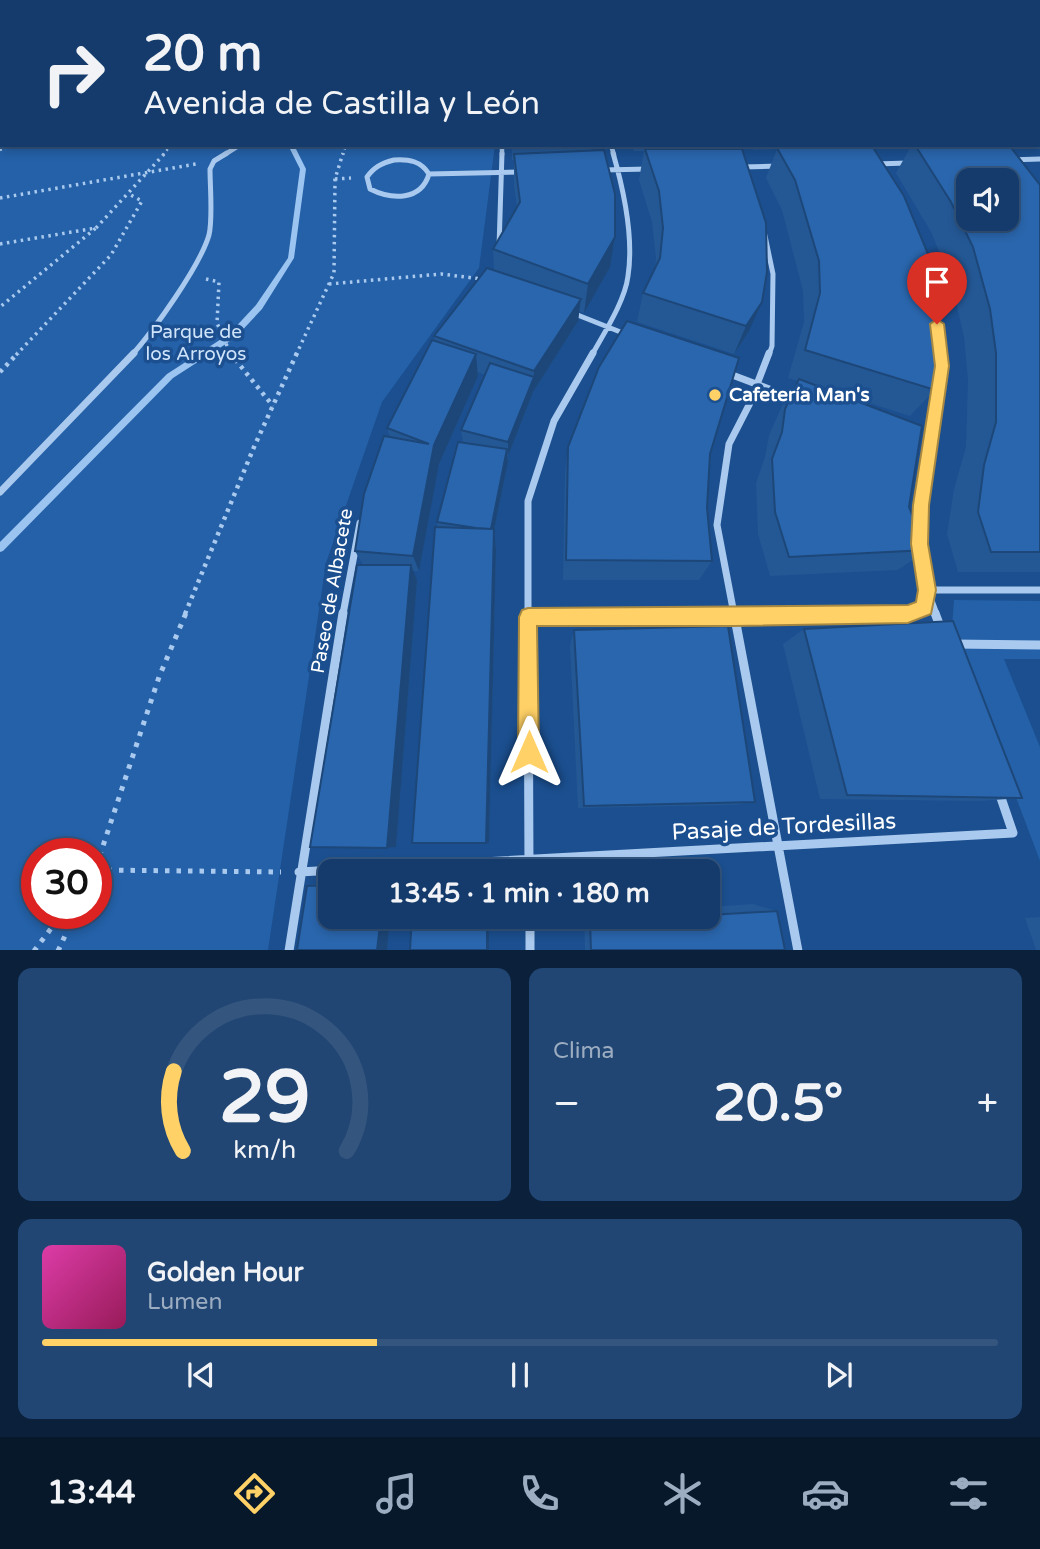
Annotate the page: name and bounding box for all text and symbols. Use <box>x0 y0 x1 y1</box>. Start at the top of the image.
text: 20 m <box>143 25 262 84</box>
icon: right <box>28 28 119 119</box>
text: Avenida de Castilla y León <box>143 85 540 123</box>
map controls <box>956 168 1019 231</box>
button: sound <box>956 168 1019 231</box>
pin <box>907 252 967 324</box>
icon: arrive <box>918 263 956 301</box>
park label: Parque de los Arroyos <box>146 321 246 365</box>
place label: Cafetería Man's <box>729 384 870 406</box>
marker: Cafetería Man's <box>707 387 723 403</box>
street label: Paseo de Albacete <box>307 507 357 675</box>
position arrow <box>492 715 566 789</box>
street label: Pasaje de Tordesillas <box>671 807 897 847</box>
speed limit sign: 30 <box>21 838 112 929</box>
text: 13:45 · 1 min · 180 m <box>388 878 650 909</box>
text: Clima <box>553 1037 614 1065</box>
text: 29 <box>219 1054 310 1142</box>
text: 20.5° <box>713 1072 843 1135</box>
text: − <box>553 1081 580 1127</box>
text: + <box>977 1081 998 1127</box>
text: km/h <box>233 1134 296 1164</box>
text: Golden Hour <box>147 1257 304 1288</box>
text: Lumen <box>147 1288 222 1316</box>
icon: previous <box>182 1356 220 1394</box>
icon: pause <box>501 1356 539 1394</box>
icon: next <box>820 1356 858 1394</box>
icon: directions <box>230 1469 279 1518</box>
icon: music <box>372 1469 421 1518</box>
icon: phone <box>515 1469 564 1518</box>
icon: climate <box>658 1469 707 1518</box>
icon: car <box>801 1469 850 1518</box>
icon: filters <box>944 1469 993 1518</box>
text: 13:44 <box>47 1474 136 1512</box>

